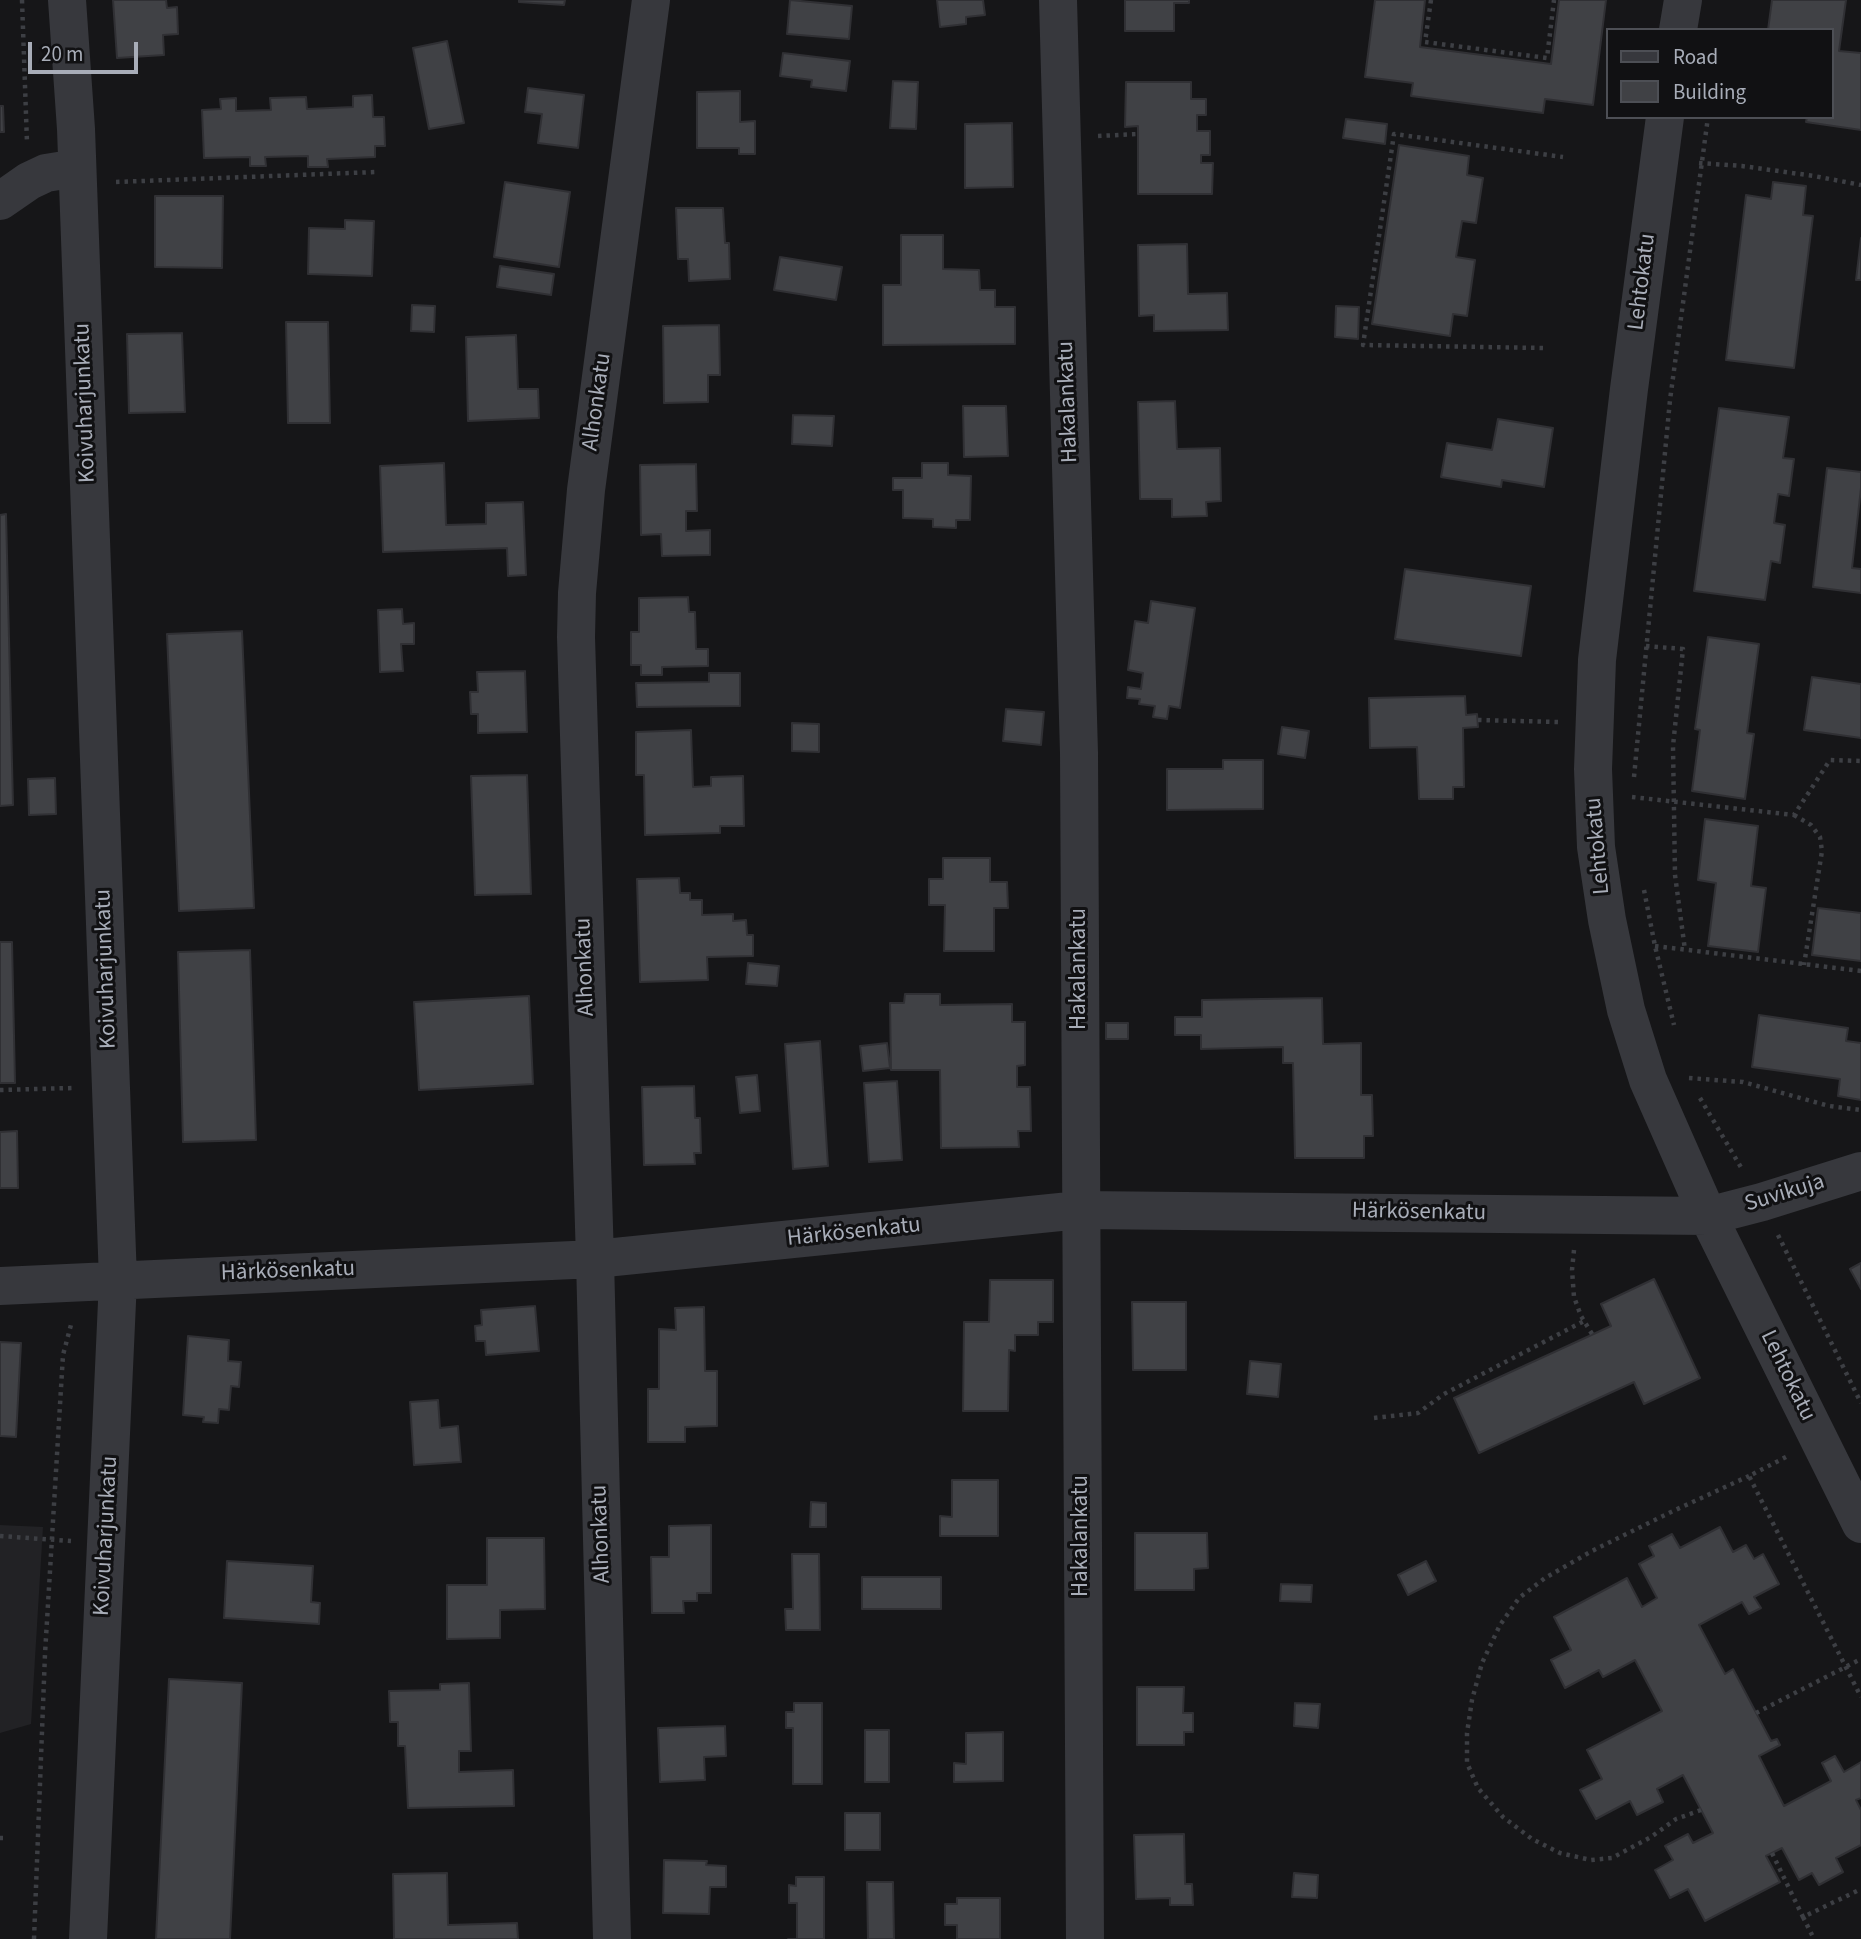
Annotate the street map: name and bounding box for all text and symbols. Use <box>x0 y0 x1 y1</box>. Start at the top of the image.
scale bar <box>32 28 142 72</box>
legend <box>1605 28 1833 119</box>
text: 20 m <box>41 39 83 69</box>
text: Road <box>1673 42 1718 72</box>
text: Building <box>1673 77 1746 107</box>
street label: Lehtokatu <box>1623 232 1663 332</box>
street label: Koivuharjunkatu <box>69 323 103 483</box>
street label: Hakalankatu <box>1053 341 1085 463</box>
street label: Alhonkatu <box>577 351 619 453</box>
street label: Lehtokatu <box>1581 796 1617 896</box>
street label: Koivuharjunkatu <box>90 889 124 1049</box>
street label: Hakalankatu <box>1066 908 1094 1030</box>
street label: Alhonkatu <box>570 917 602 1017</box>
street label: Suvikuja <box>1742 1169 1828 1219</box>
street label: Härkösenkatu <box>1352 1198 1486 1228</box>
street label: Härkösenkatu <box>786 1212 922 1254</box>
street label: Härkösenkatu <box>220 1256 356 1288</box>
street label: Lehtokatu <box>1753 1326 1821 1426</box>
street label: Koivuharjunkatu <box>89 1455 125 1617</box>
street label: Hakalankatu <box>1068 1475 1096 1597</box>
street label: Alhonkatu <box>586 1484 618 1584</box>

